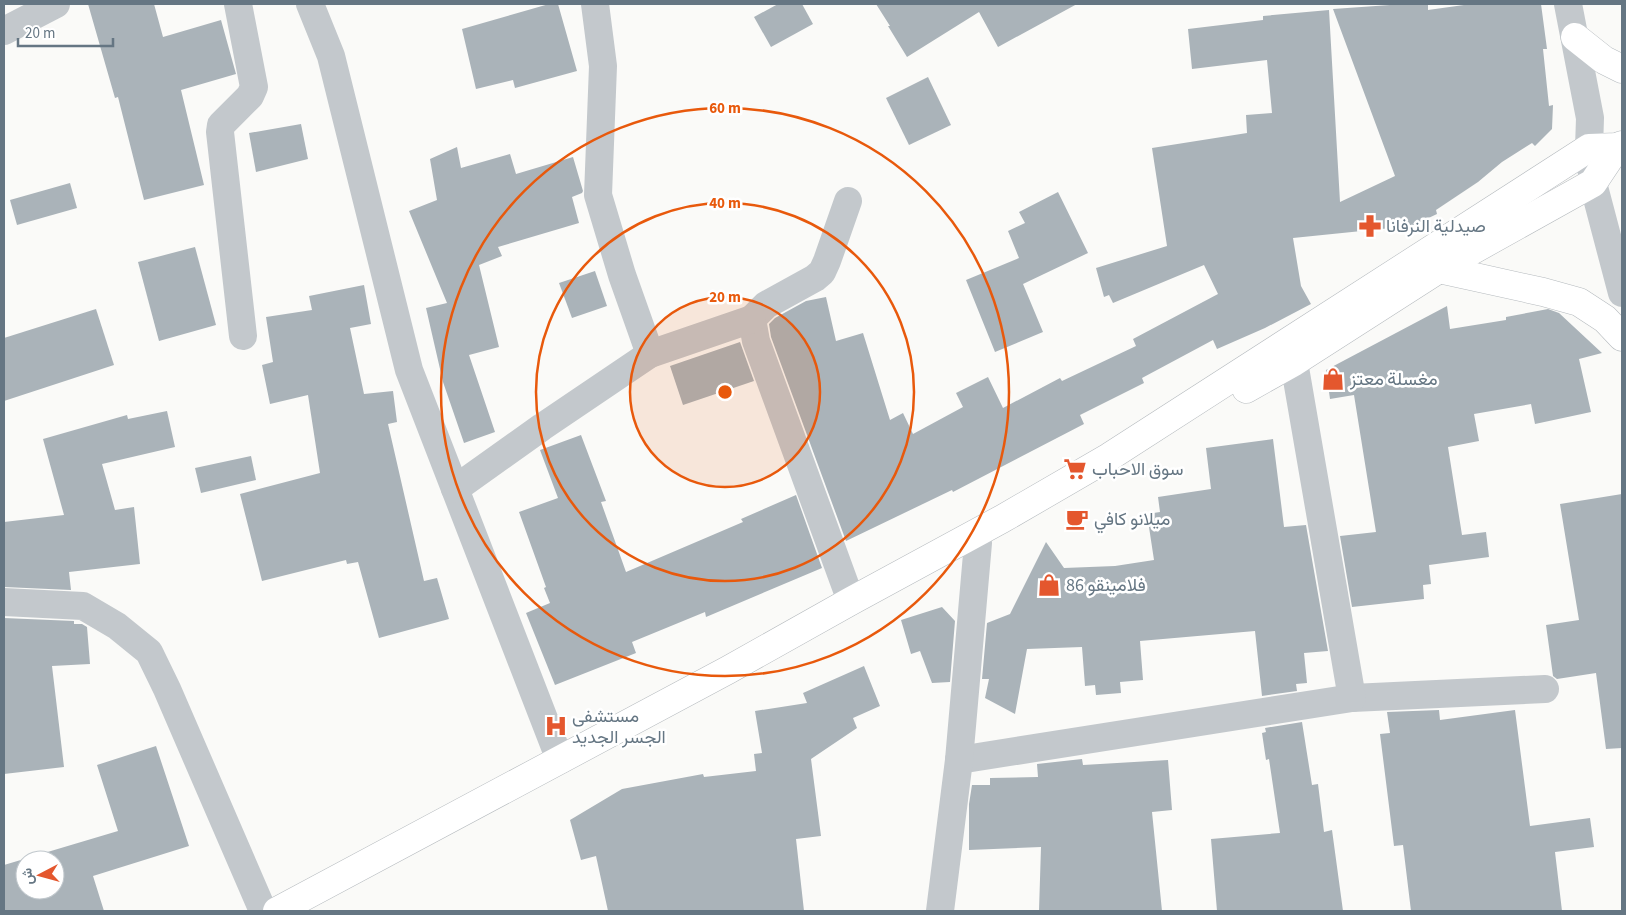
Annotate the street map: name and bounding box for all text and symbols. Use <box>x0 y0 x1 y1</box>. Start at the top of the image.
scale bar <box>18 15 112 47</box>
text: 20 m <box>25 23 55 44</box>
text: 60 m <box>709 98 741 119</box>
text: 40 m <box>709 193 741 214</box>
pharmacy icon: صيدلية النرفانا <box>1357 213 1383 239</box>
place label: صيدلية النرفانا <box>1386 214 1486 239</box>
text: 20 m <box>709 287 741 308</box>
shop icon: مغسلة معتز <box>1320 366 1346 392</box>
place label: مغسلة معتز <box>1349 367 1438 392</box>
centre of rings <box>716 383 734 401</box>
supermarket icon: سوق الاحباب <box>1062 456 1088 482</box>
place label: سوق الاحباب <box>1092 457 1183 482</box>
cafe icon: ميلانو كافي <box>1064 506 1090 532</box>
place label: ميلانو كافي <box>1094 507 1170 534</box>
shop icon: فلامينقو 86 <box>1036 572 1062 598</box>
place label: فلامينقو 86 <box>1066 573 1146 598</box>
place label: مستشفى الجسر الجديد <box>572 704 666 750</box>
hospital icon: مستشفى الجسر الجديد <box>543 713 569 739</box>
north arrow <box>15 850 65 900</box>
text: ش <box>17 867 39 886</box>

